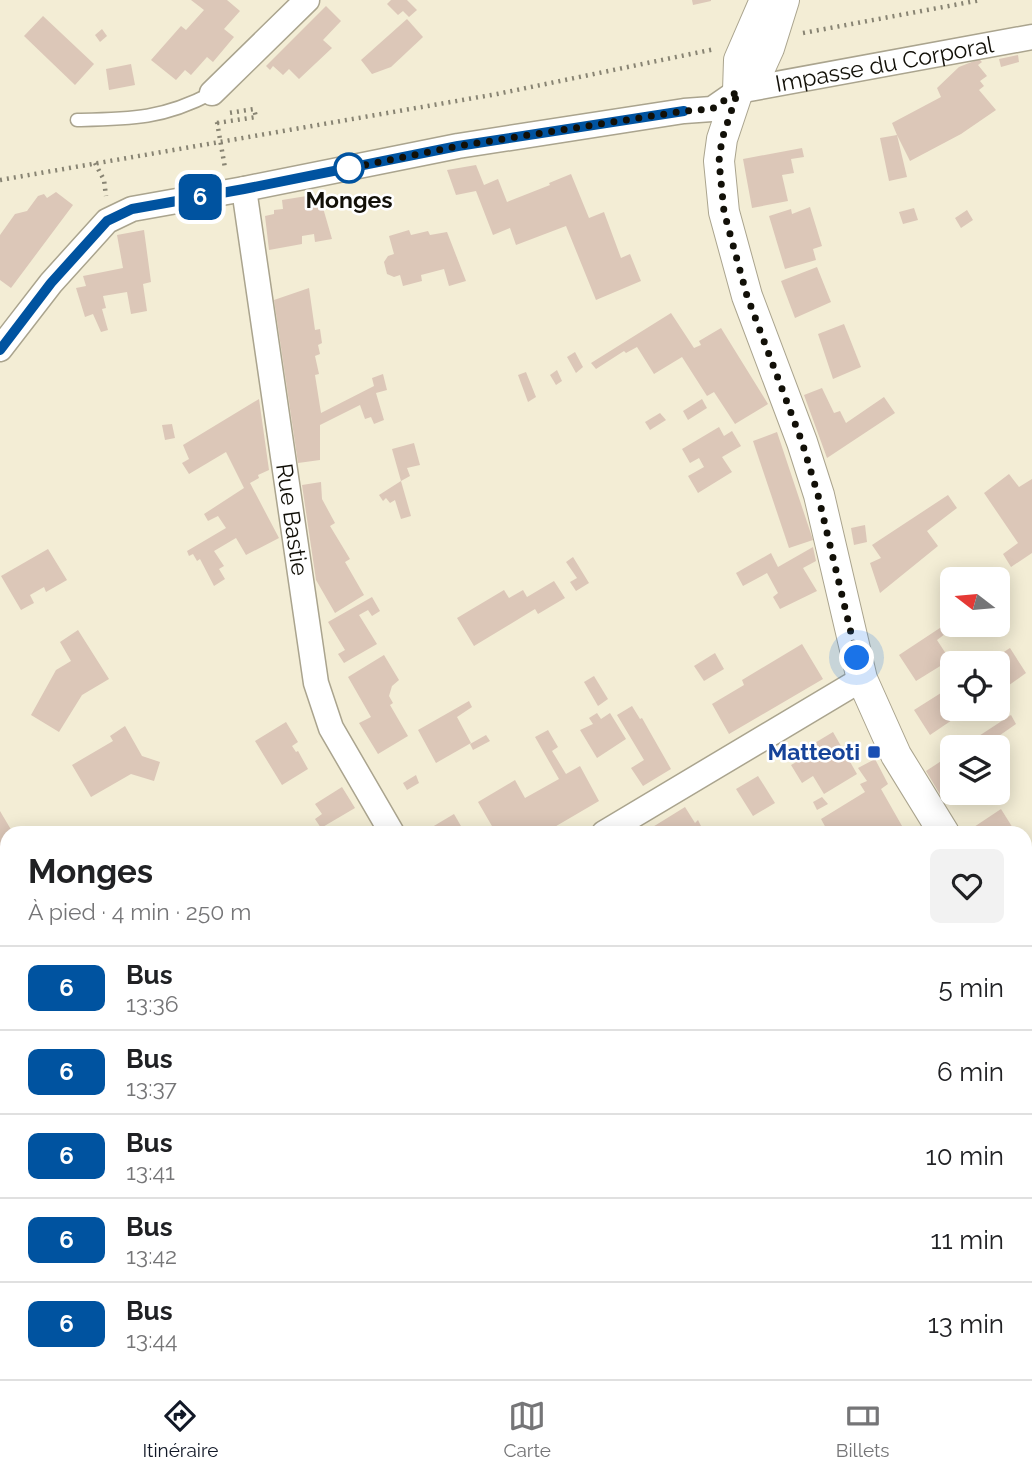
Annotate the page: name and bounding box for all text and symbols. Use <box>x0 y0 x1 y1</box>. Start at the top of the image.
street label: Impasse du Corporal <box>773 30 996 97</box>
marker: Monges <box>334 153 364 183</box>
line badge: 6 <box>177 174 223 220</box>
text: 6 <box>193 182 207 211</box>
place label: Monges <box>305 186 393 213</box>
street label: Rue Bastie <box>271 462 314 577</box>
north arrow <box>940 567 1010 637</box>
map controls <box>940 567 1010 805</box>
your location <box>839 640 874 675</box>
button: locate <box>940 651 1010 721</box>
button: layers <box>940 735 1010 805</box>
place label: Matteoti <box>767 738 860 765</box>
marker: Matteoti <box>866 744 882 760</box>
button: heart <box>930 849 1004 923</box>
text: Monges <box>28 852 153 891</box>
text: À pied · 4 min · 250 m <box>28 898 251 925</box>
text: Bus <box>126 960 173 990</box>
text: 6 <box>59 973 74 1002</box>
text: 5 min <box>938 973 1004 1003</box>
text: 13:36 <box>126 990 179 1017</box>
text: Bus <box>126 1044 173 1074</box>
text: 6 <box>59 1057 74 1086</box>
text: 6 min <box>937 1057 1004 1087</box>
text: 13:37 <box>126 1074 177 1101</box>
text: Bus <box>126 1128 173 1158</box>
text: 6 <box>59 1141 74 1170</box>
text: 10 min <box>926 1141 1004 1171</box>
text: 13:41 <box>126 1158 175 1185</box>
text: Bus <box>126 1212 173 1242</box>
text: 6 <box>59 1225 74 1254</box>
text: 11 min <box>930 1225 1004 1255</box>
text: 13:42 <box>126 1242 177 1269</box>
text: Bus <box>126 1296 173 1326</box>
text: 6 <box>59 1309 74 1338</box>
text: 13 min <box>928 1309 1004 1339</box>
text: 13:44 <box>126 1326 178 1353</box>
tab: Itinéraire <box>142 1397 218 1461</box>
tab: Carte <box>503 1397 551 1461</box>
tab: Billets <box>836 1397 890 1461</box>

